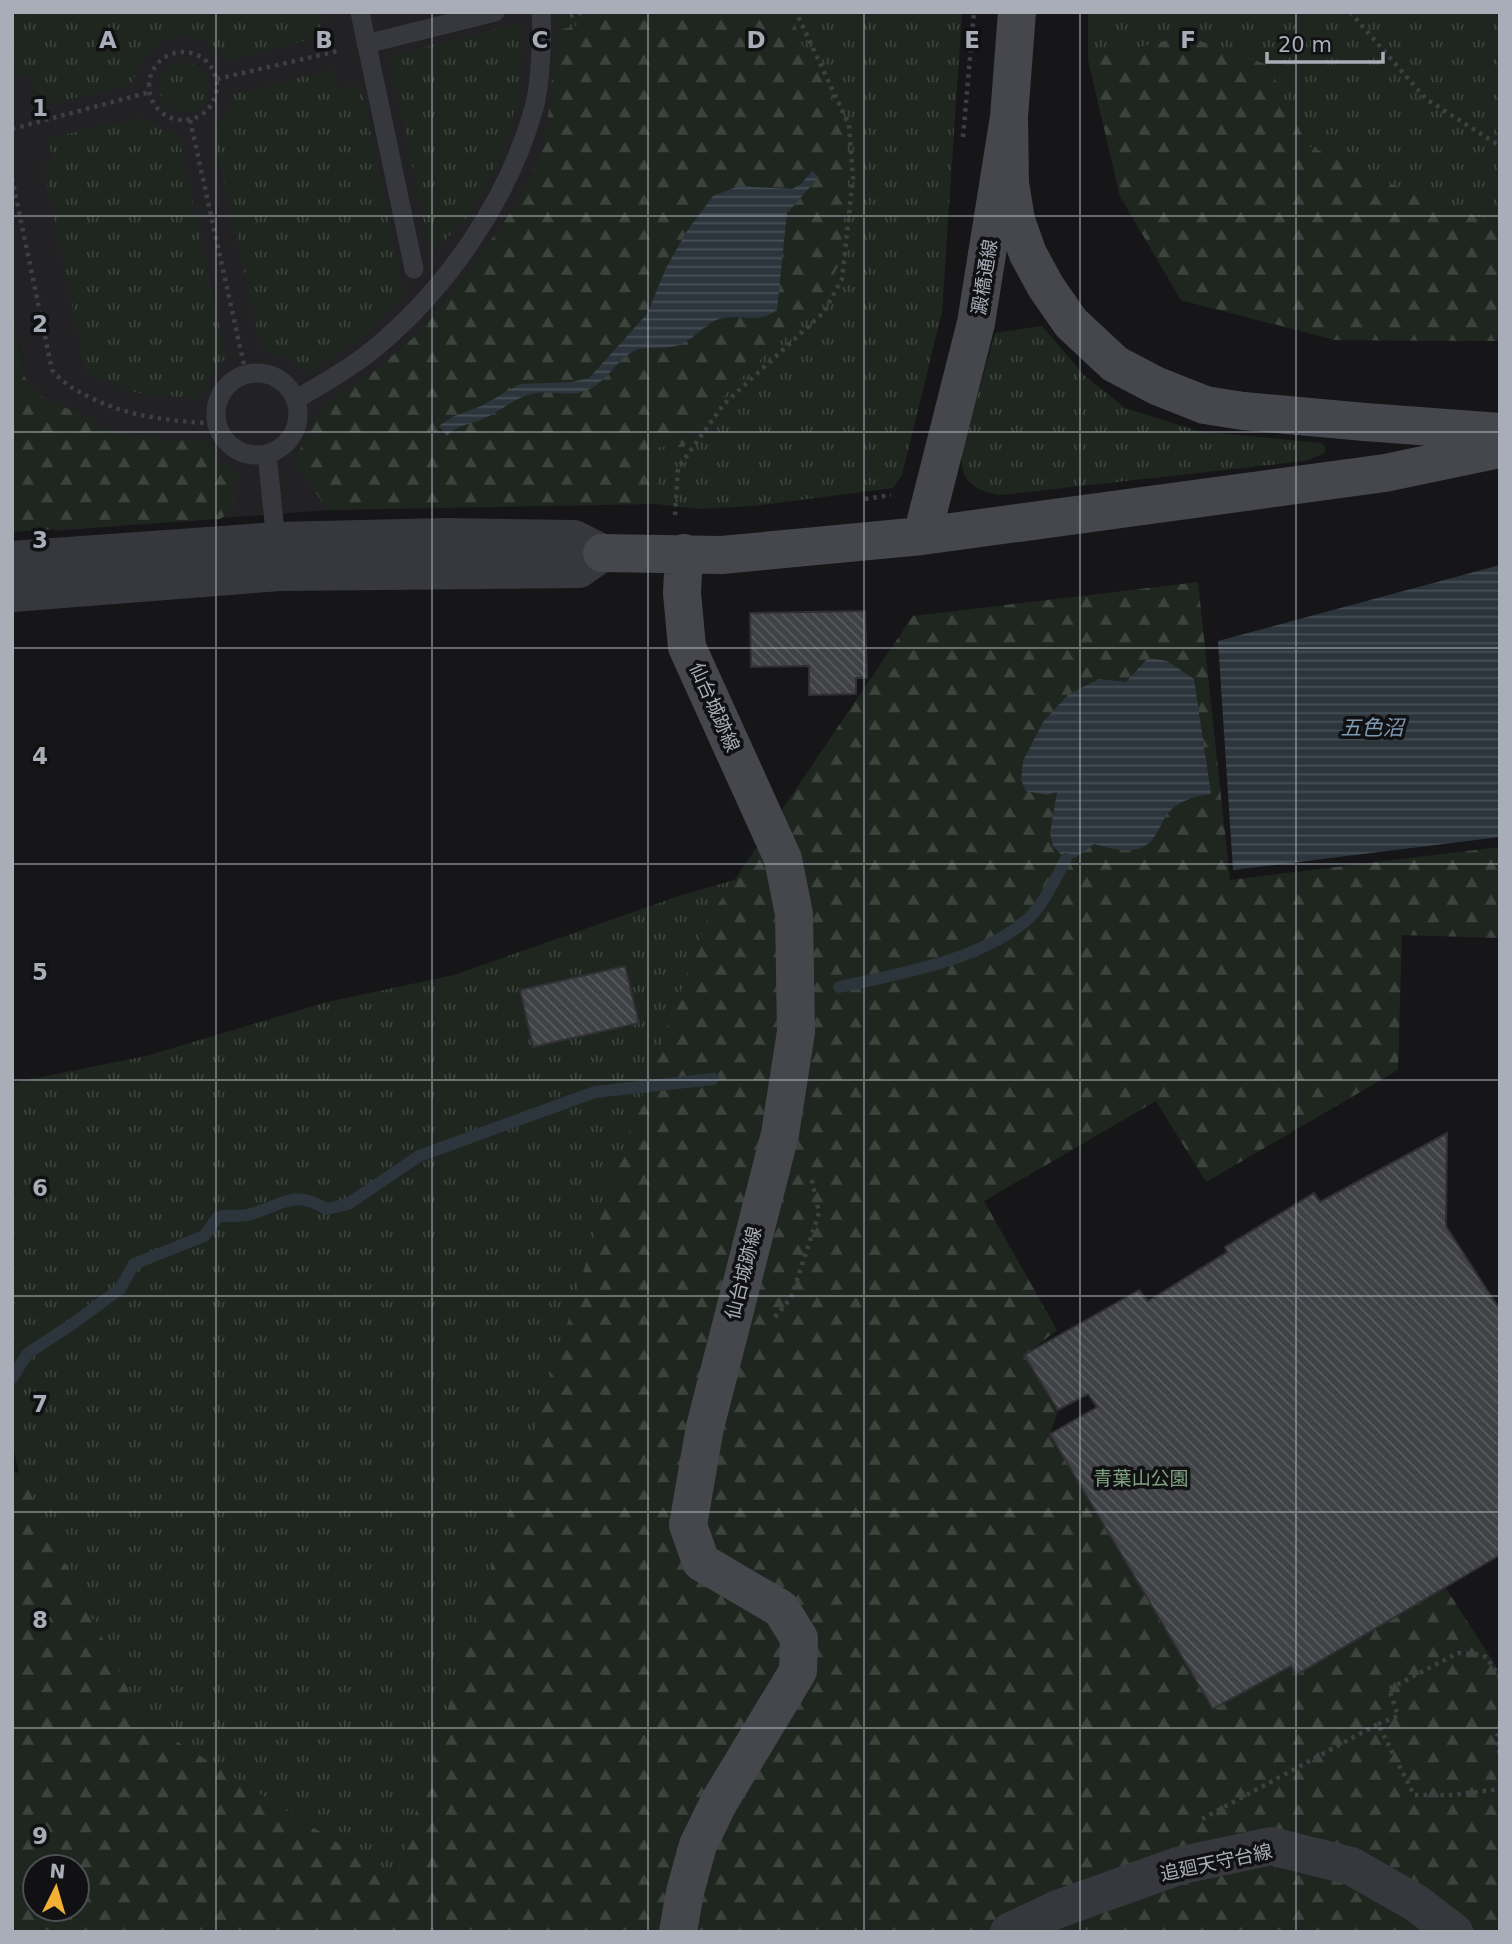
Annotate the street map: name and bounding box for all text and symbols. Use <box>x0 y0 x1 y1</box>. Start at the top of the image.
scale bar <box>1267 21 1382 65</box>
text: A <box>99 27 117 53</box>
text: B <box>315 27 333 53</box>
text: C <box>532 27 548 53</box>
text: D <box>746 27 766 53</box>
text: E <box>964 27 980 53</box>
text: F <box>1180 27 1196 53</box>
text: 20 m <box>1278 33 1332 57</box>
text: 1 <box>32 95 48 121</box>
street label: 澱橋通線 <box>967 238 1001 316</box>
text: 2 <box>32 311 48 337</box>
text: 3 <box>32 527 48 553</box>
street label: 仙台城跡線 <box>686 659 744 755</box>
water label: 五色沼 <box>1341 716 1406 740</box>
text: 4 <box>32 743 48 769</box>
text: 5 <box>32 959 48 985</box>
text: 6 <box>32 1175 48 1201</box>
street label: 仙台城跡線 <box>721 1224 765 1322</box>
text: 7 <box>32 1391 48 1417</box>
park label: 青葉山公園 <box>1093 1467 1189 1489</box>
text: 8 <box>32 1607 48 1633</box>
text: 9 <box>32 1823 48 1849</box>
street label: 追廻天守台線 <box>1158 1839 1274 1885</box>
north arrow <box>21 1853 91 1923</box>
text: N <box>49 1859 66 1883</box>

